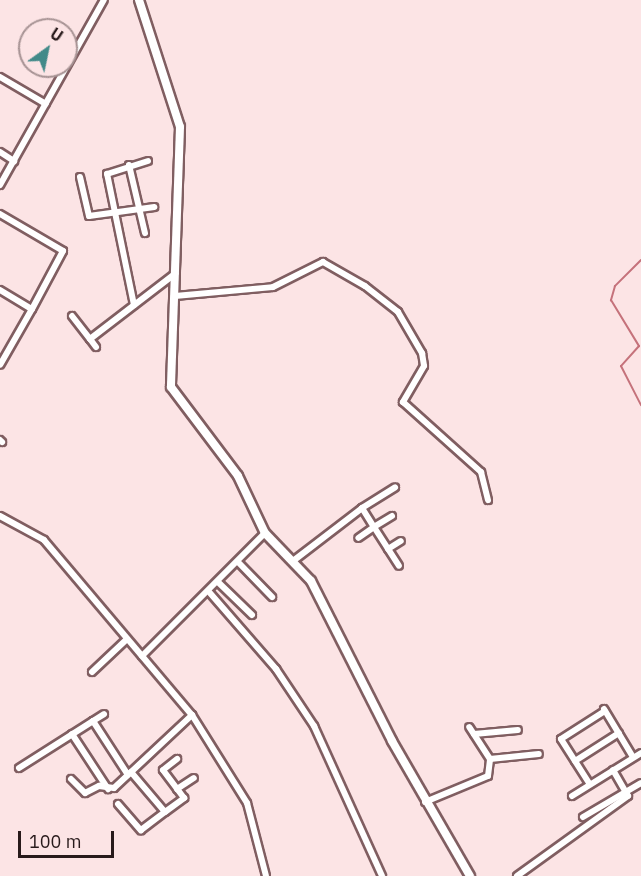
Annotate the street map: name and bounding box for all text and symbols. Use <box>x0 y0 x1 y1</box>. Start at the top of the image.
north arrow <box>18 18 78 78</box>
text: U <box>47 23 67 46</box>
scale bar <box>21 819 117 857</box>
text: 100 m <box>29 830 81 853</box>

